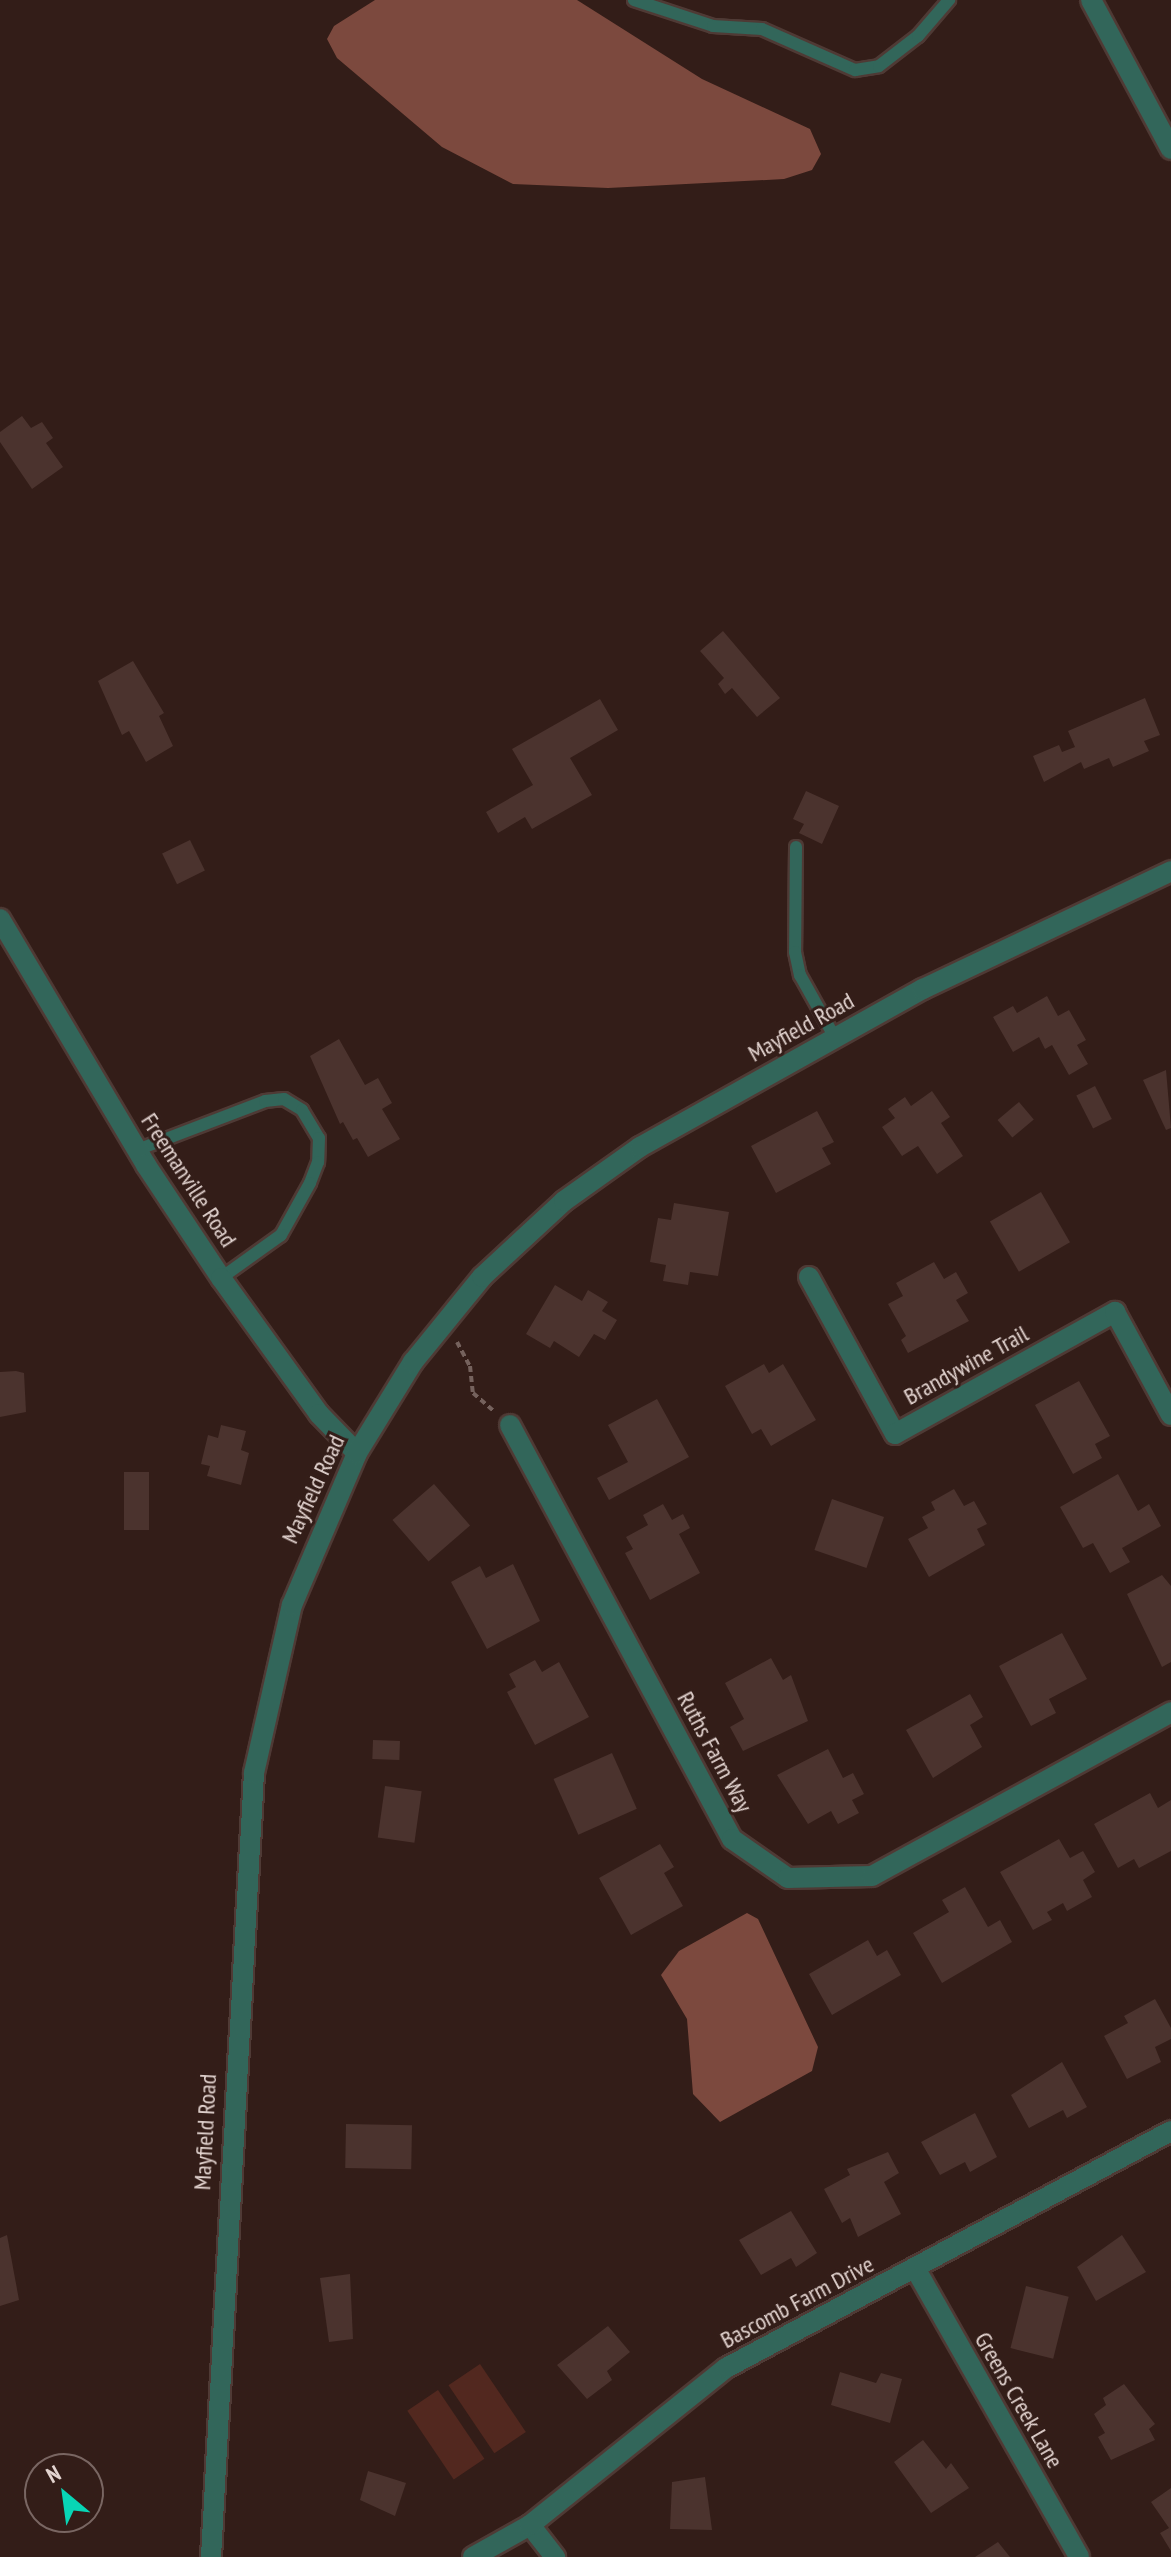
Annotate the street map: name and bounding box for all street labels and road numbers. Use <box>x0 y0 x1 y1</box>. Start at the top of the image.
street label: Mayfield Road <box>743 986 859 1068</box>
street label: Freemanville Road <box>135 1108 243 1252</box>
street label: Brandywine Trail <box>899 1319 1033 1411</box>
street label: Mayfield Road <box>275 1430 351 1548</box>
street label: Ruths Farm Way <box>671 1687 759 1817</box>
street label: Mayfield Road <box>188 2073 222 2191</box>
street label: Bascomb Farm Drive <box>716 2250 878 2354</box>
street label: Greens Creek Lane <box>968 2327 1070 2473</box>

